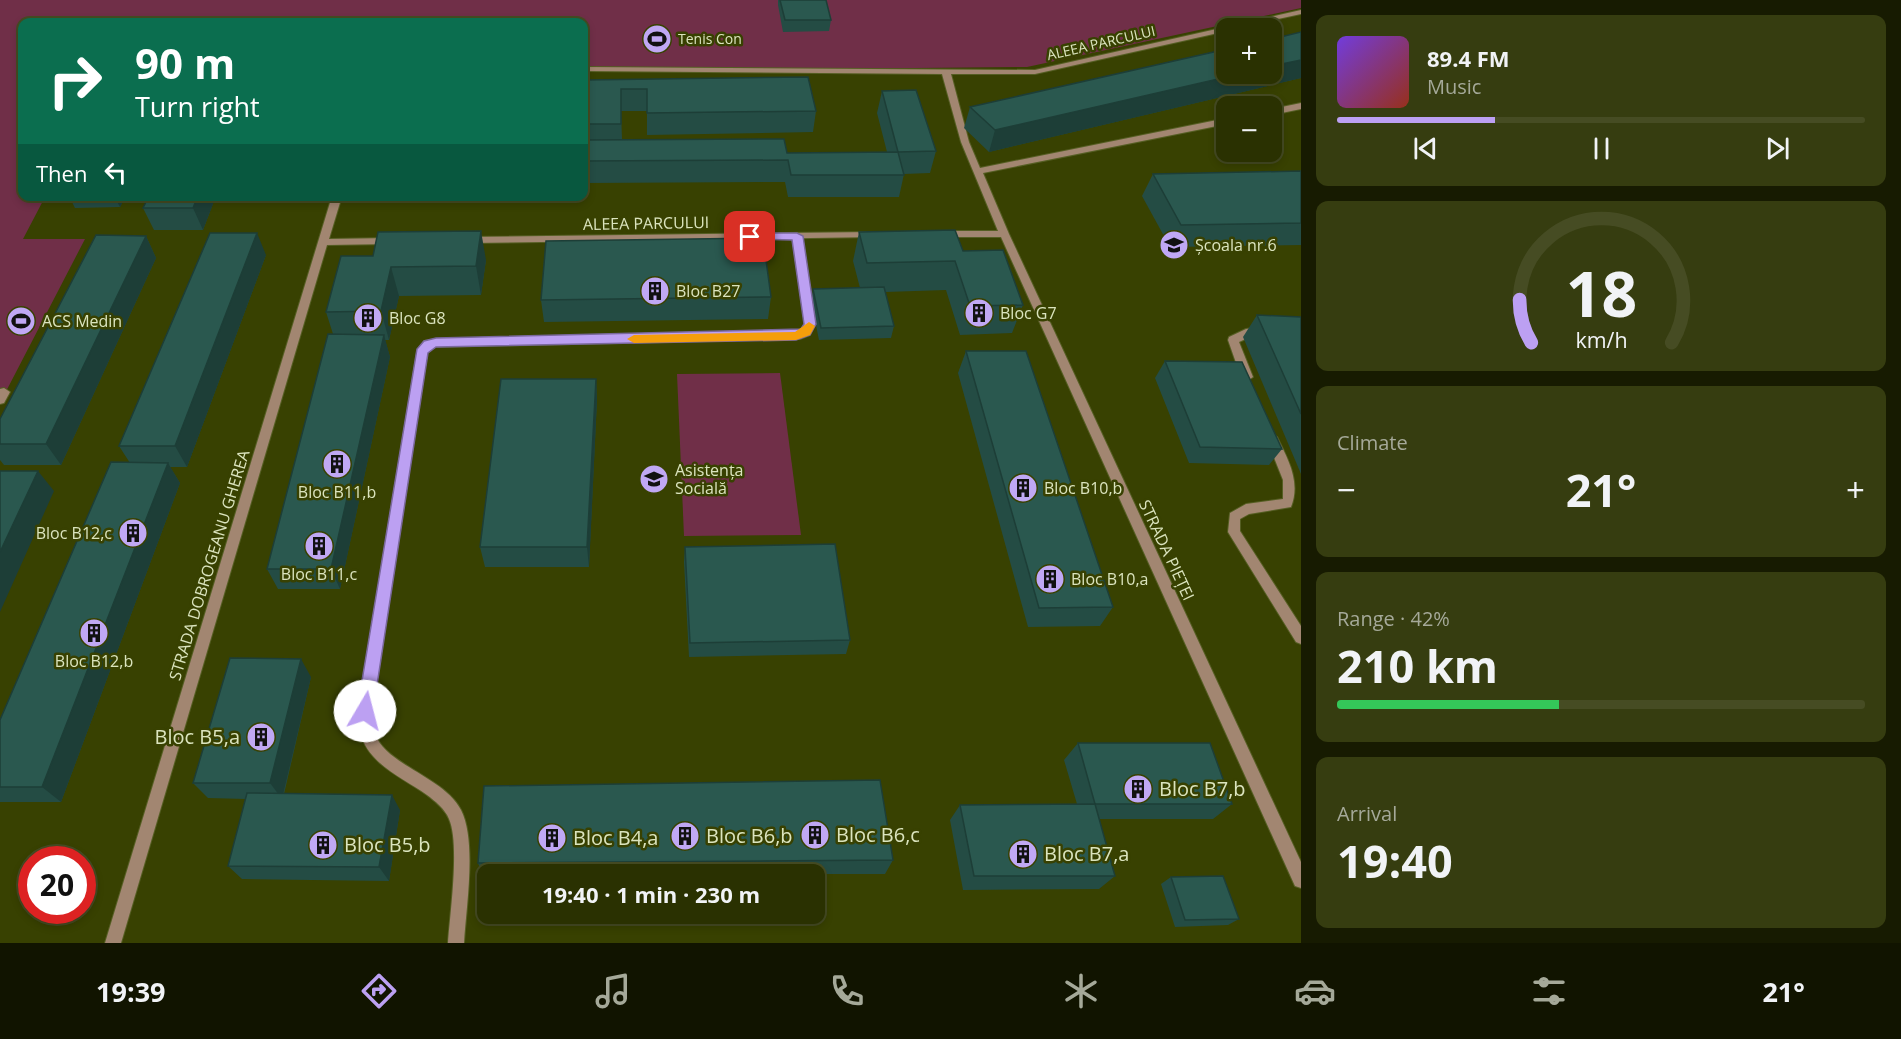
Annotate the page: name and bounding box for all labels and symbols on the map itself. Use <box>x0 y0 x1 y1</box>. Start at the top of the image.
street label: ALEEA PARCULUI <box>1045 21 1157 64</box>
sports icon: Tenis Con <box>641 23 673 55</box>
place label: Tenis Con <box>678 29 742 48</box>
street label: ALEEA PARCULUI <box>583 211 709 235</box>
pin <box>724 211 775 262</box>
school or university icon: Școala nr.6 <box>1158 229 1190 261</box>
place label: Școala nr.6 <box>1195 234 1277 256</box>
building icon: Bloc B27 <box>639 275 671 307</box>
place label: Bloc B27 <box>676 280 740 302</box>
building icon: Bloc G7 <box>963 297 995 329</box>
building icon: Bloc G8 <box>352 302 384 334</box>
place label: Bloc G7 <box>1000 302 1057 324</box>
sports icon: ACS Medin <box>5 305 37 337</box>
place label: Bloc G8 <box>389 307 446 329</box>
place label: ACS Medin <box>42 310 122 332</box>
street label: STRADA DOBROGEANU GHEREA <box>163 446 255 683</box>
building icon: Bloc B11,b <box>321 448 353 480</box>
place label: Asistența Socială <box>675 459 744 499</box>
school or university icon: Asistența Socială <box>638 463 670 495</box>
building icon: Bloc B10,b <box>1007 472 1039 504</box>
place label: Bloc B10,b <box>1044 477 1122 499</box>
place label: Bloc B11,b <box>298 481 376 503</box>
street label: STRADA PIEȚEI <box>1134 496 1200 604</box>
building icon: Bloc B12,c <box>117 517 149 549</box>
place label: Bloc B12,c <box>36 522 112 544</box>
building icon: Bloc B11,c <box>303 530 335 562</box>
place label: Bloc B11,c <box>281 563 357 585</box>
building icon: Bloc B10,a <box>1034 563 1066 595</box>
place label: Bloc B10,a <box>1071 568 1148 590</box>
building icon: Bloc B12,b <box>78 617 110 649</box>
place label: Bloc B12,b <box>55 650 133 672</box>
position arrow <box>333 679 397 743</box>
building icon: Bloc B5,a <box>245 721 277 753</box>
place label: Bloc B5,a <box>155 723 240 750</box>
building icon: Bloc B7,b <box>1122 773 1154 805</box>
place label: Bloc B7,b <box>1159 775 1246 802</box>
building icon: Bloc B6,c <box>799 819 831 851</box>
building icon: Bloc B6,b <box>669 820 701 852</box>
place label: Bloc B6,c <box>836 821 920 848</box>
building icon: Bloc B4,a <box>536 822 568 854</box>
place label: Bloc B6,b <box>706 822 793 849</box>
place label: Bloc B4,a <box>573 824 658 851</box>
building icon: Bloc B5,b <box>307 829 339 861</box>
place label: Bloc B5,b <box>344 831 431 858</box>
building icon: Bloc B7,a <box>1007 838 1039 870</box>
place label: Bloc B7,a <box>1044 840 1129 867</box>
speed limit sign: 20 <box>18 846 96 924</box>

